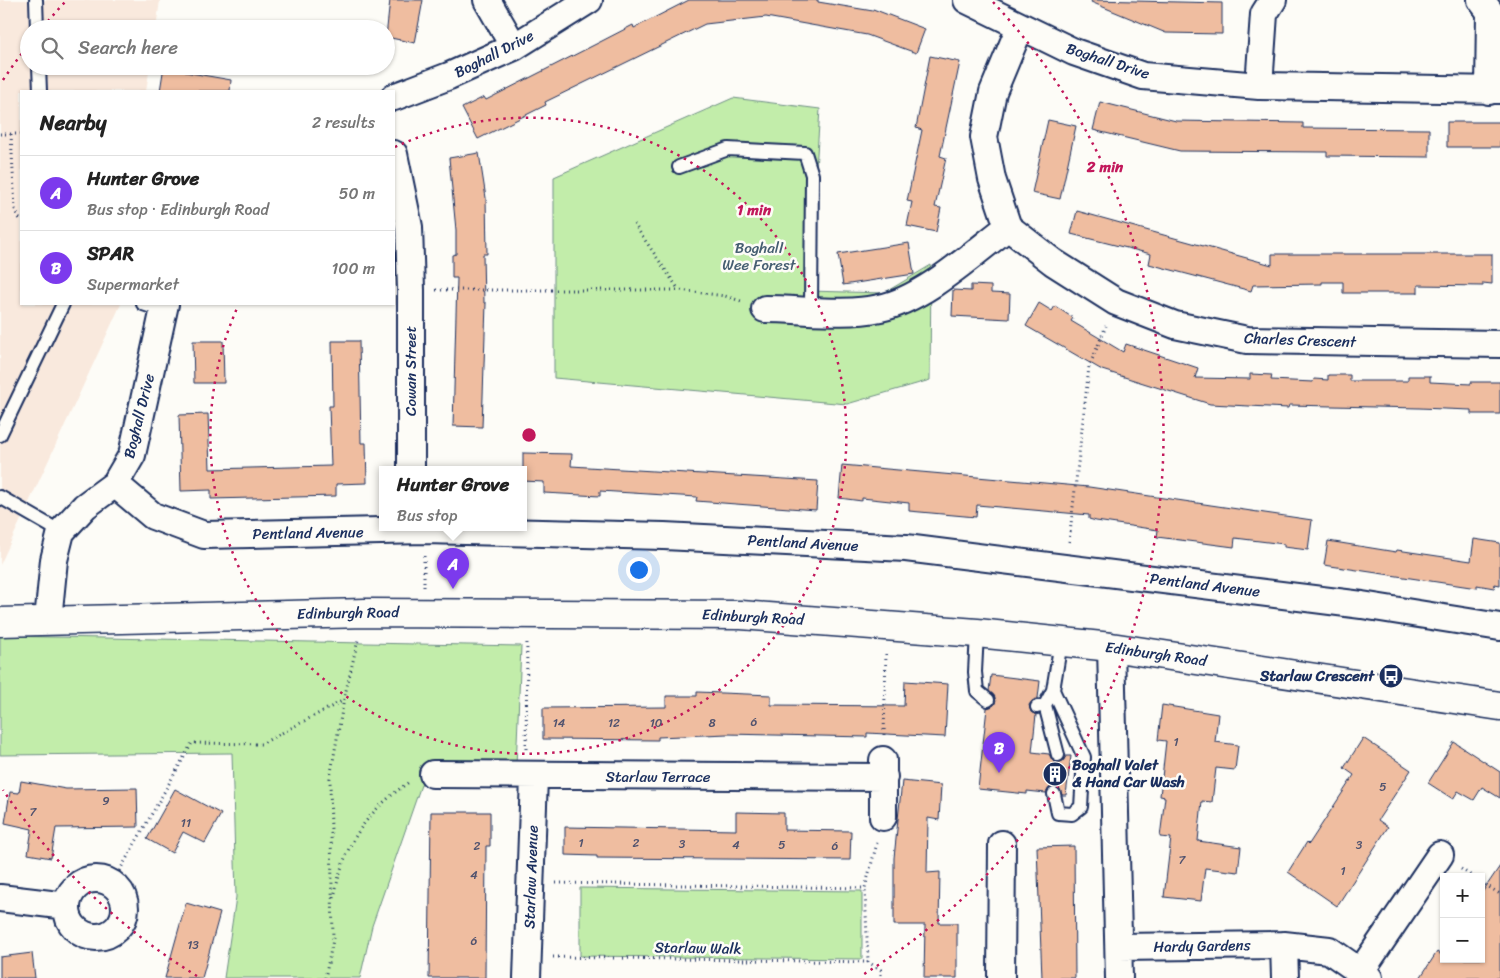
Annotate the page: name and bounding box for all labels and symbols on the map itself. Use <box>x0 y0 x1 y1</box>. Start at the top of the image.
street label: Boghall Drive <box>450 23 539 85</box>
street label: Boghall Drive <box>1063 35 1153 87</box>
text: 2 min <box>1086 154 1124 180</box>
text: 1 min <box>737 197 772 223</box>
park label: Boghall Wee Forest <box>722 235 797 278</box>
street label: Charles Crescent <box>1244 325 1357 355</box>
street label: Cowan Street <box>398 326 424 416</box>
street label: Boghall Drive <box>116 371 162 461</box>
centre of rings <box>520 426 538 444</box>
street label: Pentland Avenue <box>252 519 364 547</box>
street label: Pentland Avenue <box>747 527 859 559</box>
pin: A <box>437 548 469 589</box>
your location <box>626 557 652 583</box>
street label: Pentland Avenue <box>1148 565 1262 605</box>
street label: Edinburgh Road <box>297 599 400 627</box>
street label: Edinburgh Road <box>701 601 806 633</box>
street label: Edinburgh Road <box>1104 634 1209 674</box>
place label: Starlaw Crescent <box>1259 663 1375 689</box>
bus stop icon: Starlaw Crescent <box>1378 663 1404 689</box>
house number: 6 <box>751 711 758 733</box>
house number: 14 <box>553 712 566 734</box>
house number: 12 <box>608 712 620 734</box>
house number: 10 <box>650 712 663 734</box>
house number: 8 <box>708 712 716 734</box>
house number: 1 <box>1173 731 1179 753</box>
pin: B <box>983 732 1015 773</box>
place label: Boghall Valet & Hand Car Wash <box>1072 752 1185 795</box>
building icon: Boghall Valet & Hand Car Wash <box>1042 761 1068 787</box>
street label: Starlaw Terrace <box>606 764 711 790</box>
house number: 5 <box>1379 776 1387 798</box>
house number: 9 <box>102 790 110 812</box>
house number: 7 <box>30 801 38 823</box>
house number: 11 <box>181 812 191 834</box>
street label: Starlaw Avenue <box>516 824 546 929</box>
house number: 1 <box>578 832 584 854</box>
house number: 2 <box>633 832 640 854</box>
house number: 3 <box>679 833 686 855</box>
house number: 4 <box>732 834 740 856</box>
house number: 5 <box>778 834 786 856</box>
house number: 3 <box>1356 834 1363 856</box>
house number: 2 <box>474 835 481 857</box>
house number: 6 <box>832 835 839 857</box>
house number: 7 <box>1179 849 1187 871</box>
house number: 1 <box>1340 860 1346 882</box>
house number: 4 <box>470 864 478 886</box>
house number: 6 <box>471 930 478 952</box>
street label: Hardy Gardens <box>1153 932 1251 960</box>
house number: 13 <box>187 934 199 956</box>
street label: Starlaw Walk <box>654 934 742 962</box>

